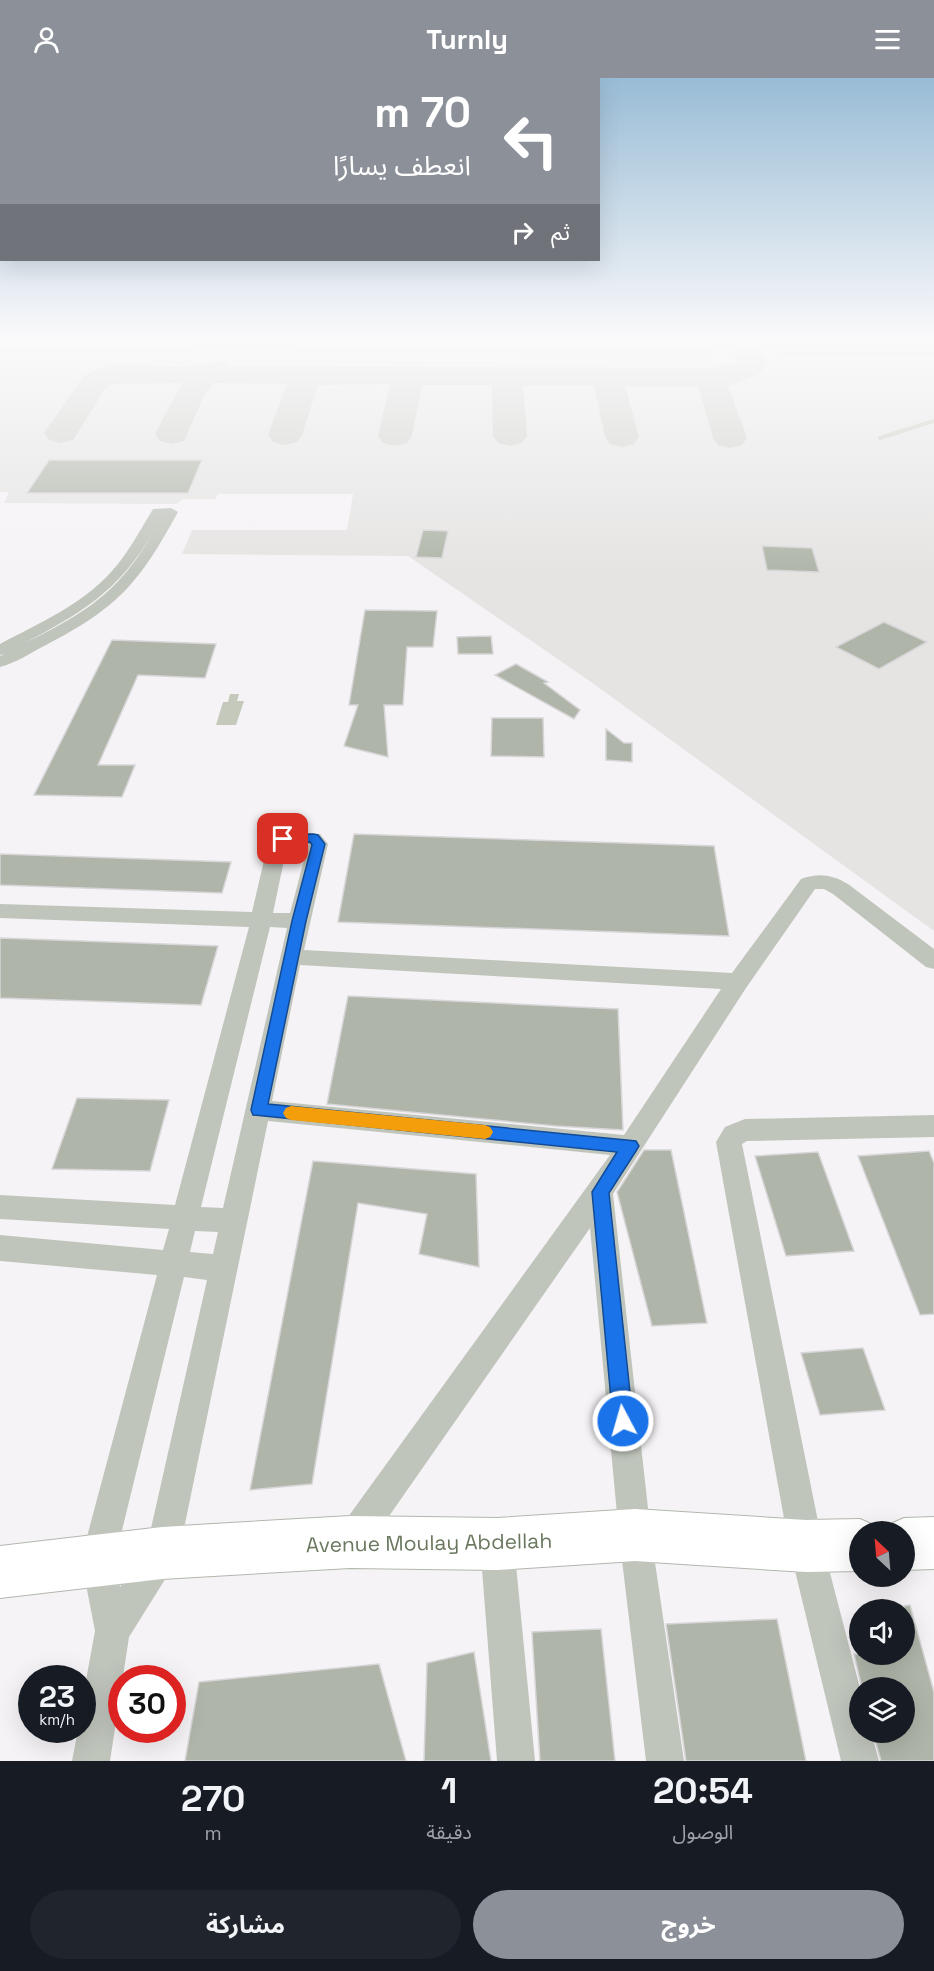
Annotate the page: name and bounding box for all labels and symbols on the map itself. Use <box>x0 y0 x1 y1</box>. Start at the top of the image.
pin <box>257 813 308 864</box>
position arrow <box>591 1389 655 1453</box>
north arrow <box>849 1521 915 1587</box>
street label: Avenue Moulay Abdellah <box>306 1527 552 1558</box>
speed limit sign: 30 <box>108 1665 186 1743</box>

